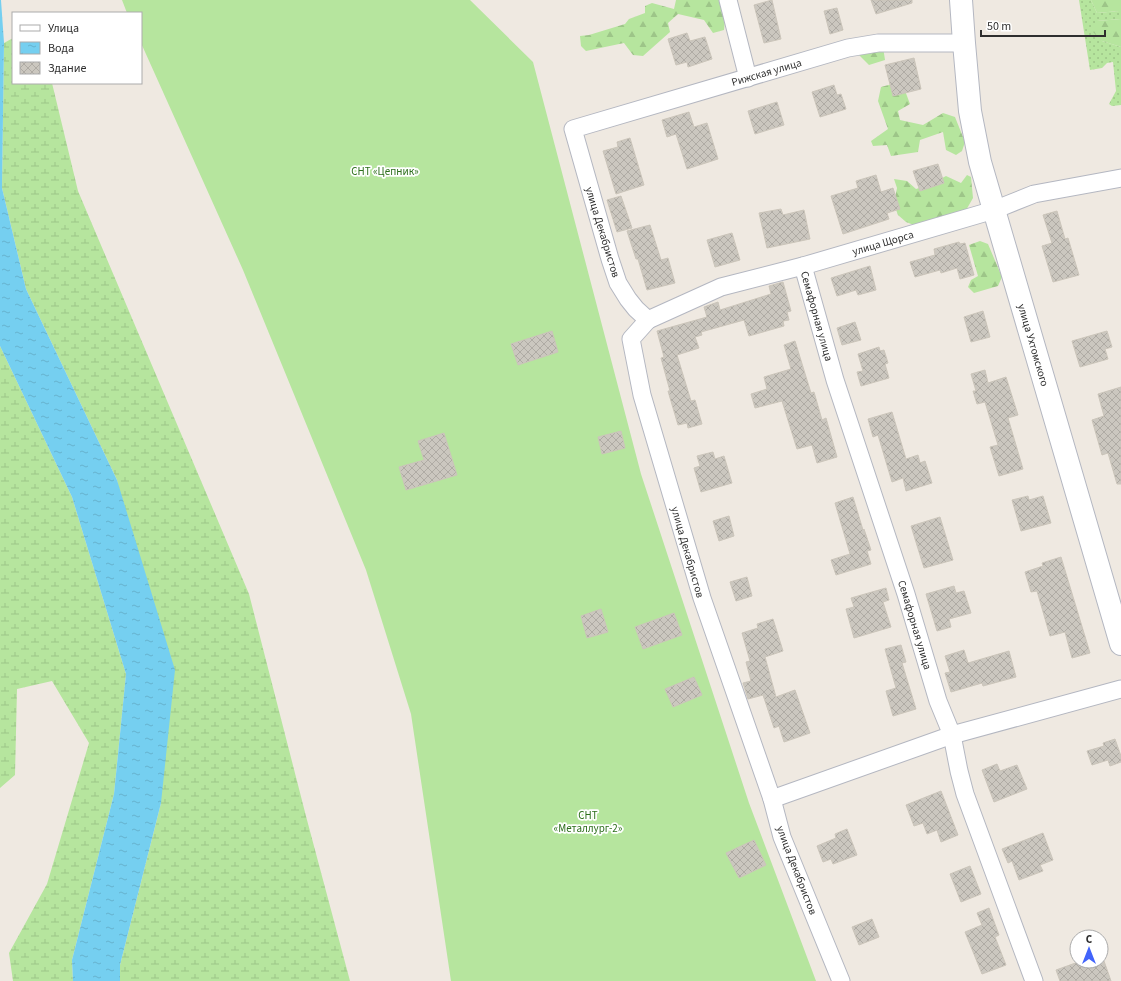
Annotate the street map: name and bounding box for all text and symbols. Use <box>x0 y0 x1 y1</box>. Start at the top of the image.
legend <box>12 12 142 84</box>
scale bar <box>981 12 1105 38</box>
text: 50 m <box>987 18 1011 35</box>
text: Улица <box>48 20 79 37</box>
text: Вода <box>48 40 74 57</box>
street label: Рижская улица <box>730 55 803 90</box>
text: Здание <box>48 60 87 77</box>
park label: СНТ «Цепник» <box>351 164 419 179</box>
street label: улица Декабристов <box>582 185 624 280</box>
street label: улица Щорса <box>851 227 916 259</box>
street label: Семафорная улица <box>797 269 836 363</box>
street label: улица Ухтомского <box>1014 302 1052 388</box>
street label: улица Декабристов <box>667 505 708 600</box>
street label: Семафорная улица <box>894 578 935 672</box>
park label: СНТ «Металлург-2» <box>554 808 623 836</box>
street label: улица Декабристов <box>773 824 821 917</box>
north arrow <box>1069 929 1109 969</box>
text: С <box>1086 932 1093 947</box>

